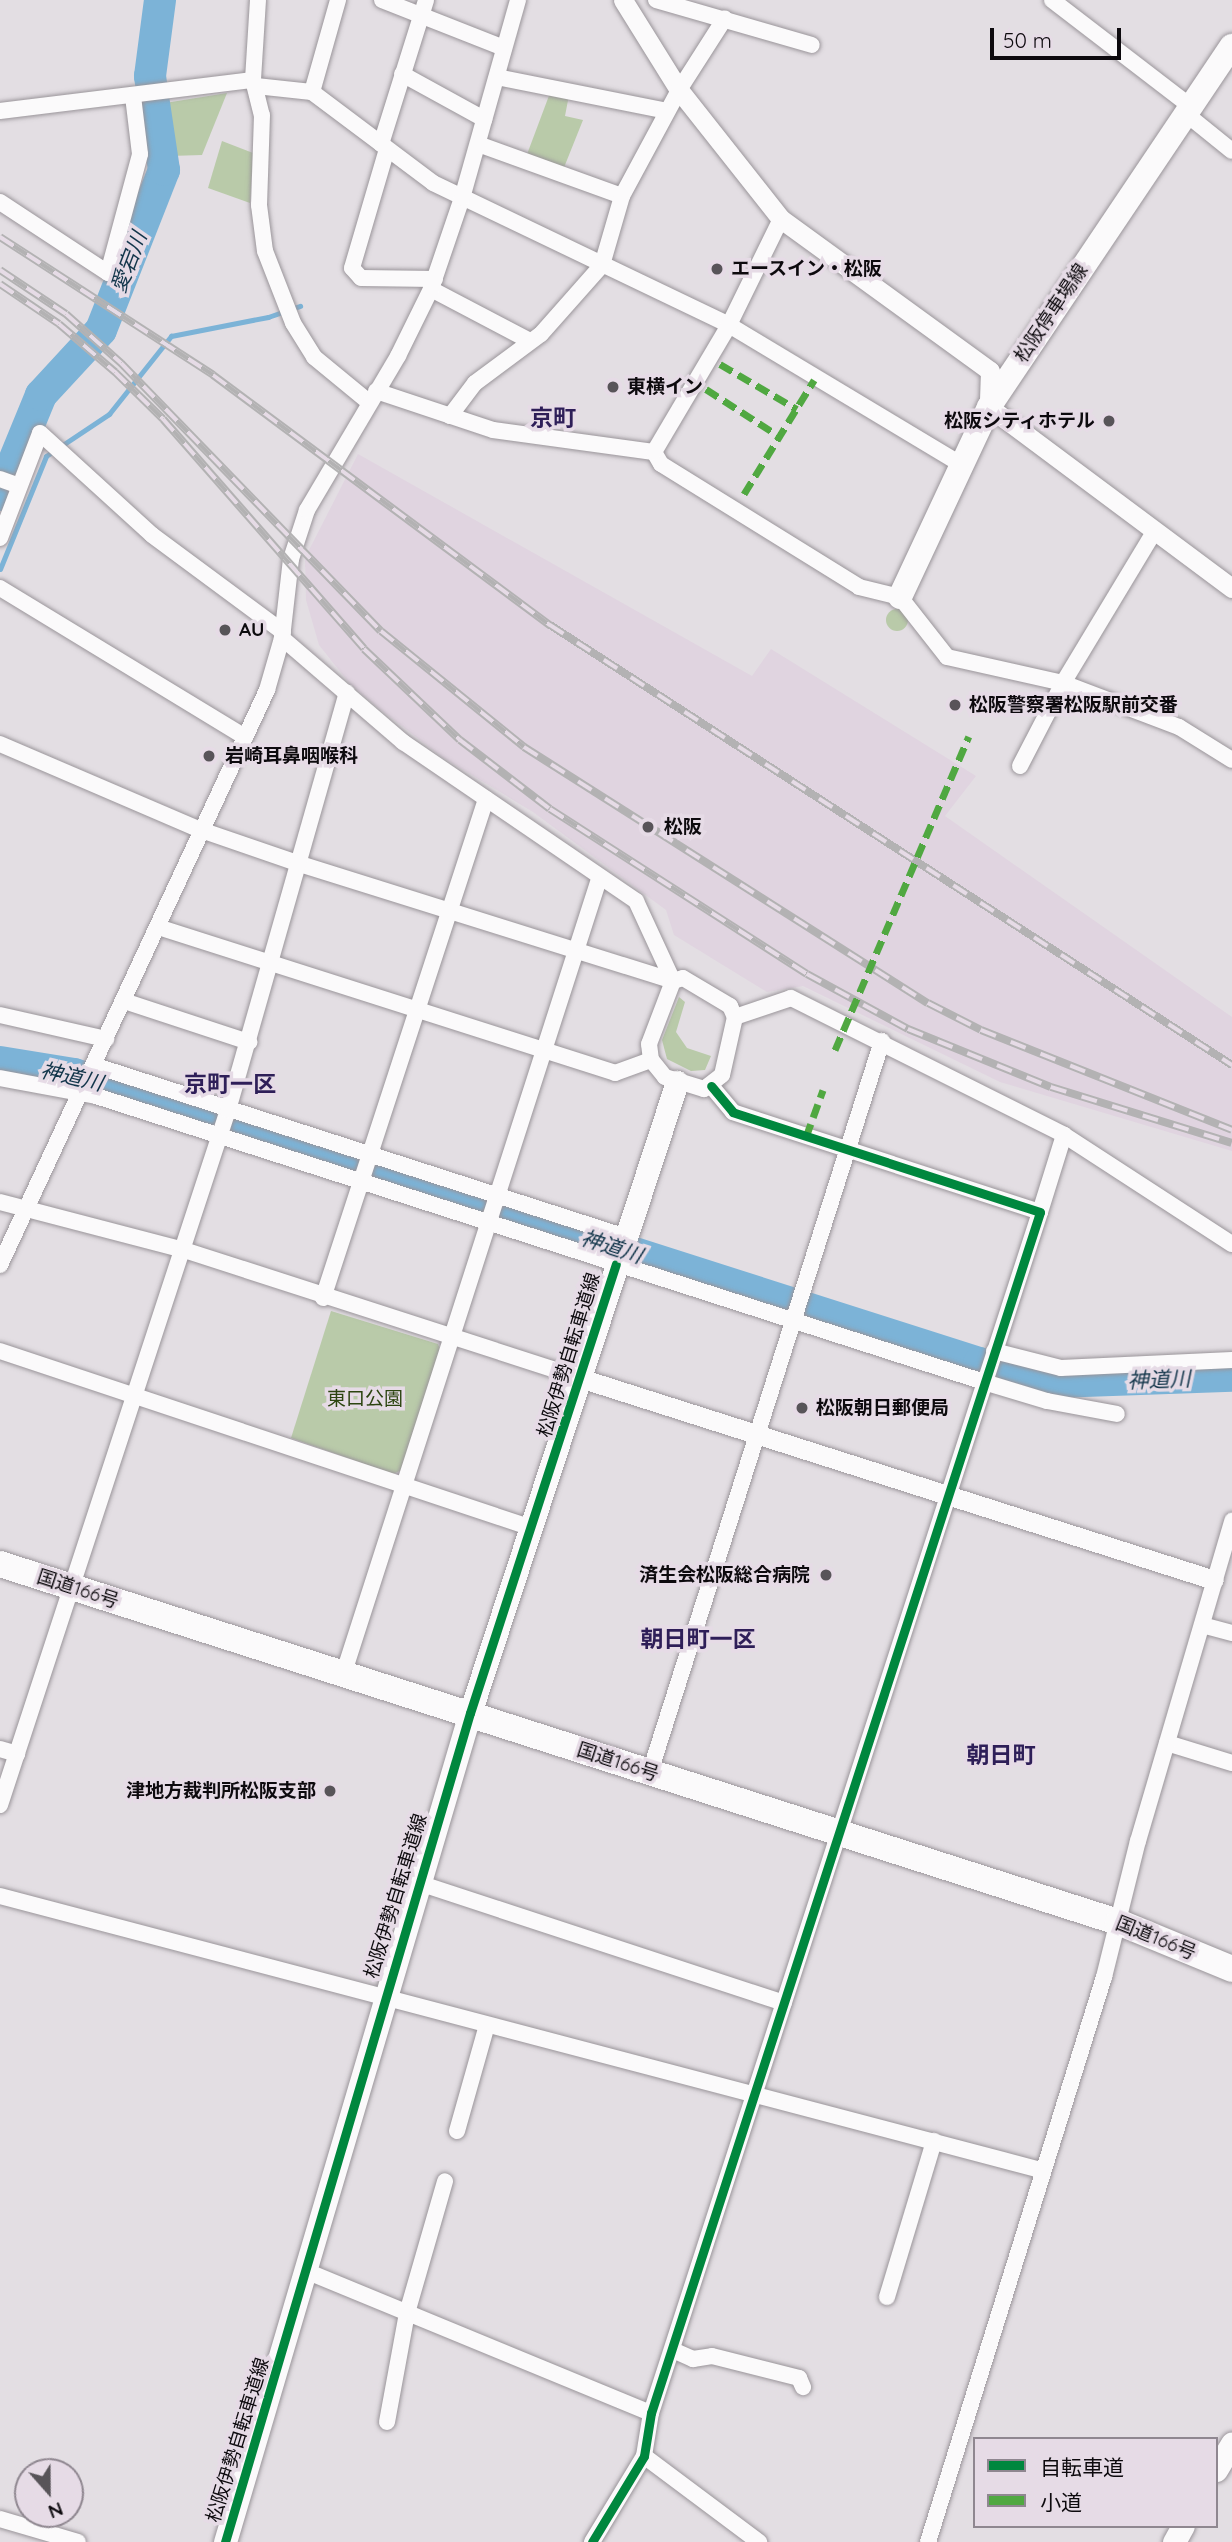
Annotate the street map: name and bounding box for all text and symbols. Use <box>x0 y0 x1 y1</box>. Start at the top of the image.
scale bar <box>994 14 1125 58</box>
text: 50 m <box>1003 27 1052 53</box>
water label: 愛宕川 <box>105 228 151 296</box>
place label: エースイン・松阪 <box>731 258 883 280</box>
street label: 松阪停車場線 <box>1010 259 1092 367</box>
marker: エースイン・松阪 <box>709 261 725 277</box>
place label: 東横イン <box>627 376 703 398</box>
marker: 東横イン <box>605 379 621 395</box>
district label: 京町 <box>530 404 576 432</box>
place label: 松阪シティホテル <box>943 410 1095 432</box>
marker: 松阪シティホテル <box>1101 413 1117 429</box>
place label: AU <box>239 619 264 641</box>
marker: AU <box>217 622 233 638</box>
place label: 松阪警察署松阪駅前交番 <box>969 694 1178 716</box>
marker: 松阪警察署松阪駅前交番 <box>947 697 963 713</box>
place label: 岩崎耳鼻咽喉科 <box>225 745 358 767</box>
marker: 岩崎耳鼻咽喉科 <box>199 746 219 766</box>
place label: 松阪 <box>664 816 702 838</box>
marker: 松阪 <box>638 817 658 837</box>
water label: 神道川 <box>38 1057 106 1095</box>
district label: 京町一区 <box>184 1070 276 1098</box>
water label: 神道川 <box>578 1224 646 1268</box>
street label: 松阪伊勢自転車道線 <box>533 1270 605 1440</box>
water label: 神道川 <box>1127 1365 1191 1393</box>
park label: 東口公園 <box>327 1388 403 1410</box>
place label: 松阪朝日郵便局 <box>816 1397 949 1419</box>
marker: 松阪朝日郵便局 <box>794 1400 810 1416</box>
place label: 済生会松阪総合病院 <box>639 1564 810 1586</box>
street label: 国道166号 <box>34 1565 122 1613</box>
marker: 済生会松阪総合病院 <box>816 1565 836 1585</box>
district label: 朝日町一区 <box>641 1625 755 1653</box>
street label: 国道166号 <box>574 1738 662 1786</box>
district label: 朝日町 <box>967 1741 1035 1769</box>
place label: 津地方裁判所松阪支部 <box>126 1780 316 1802</box>
marker: 津地方裁判所松阪支部 <box>322 1783 338 1799</box>
street label: 松阪伊勢自転車道線 <box>360 1811 432 1981</box>
street label: 国道166号 <box>1113 1912 1199 1964</box>
street label: 松阪伊勢自転車道線 <box>202 2355 274 2525</box>
legend <box>973 2437 1218 2528</box>
text: 自転車道 <box>1040 2454 1124 2480</box>
north arrow <box>14 2458 84 2528</box>
text: 小道 <box>1040 2489 1082 2515</box>
text: N <box>45 2497 67 2524</box>

